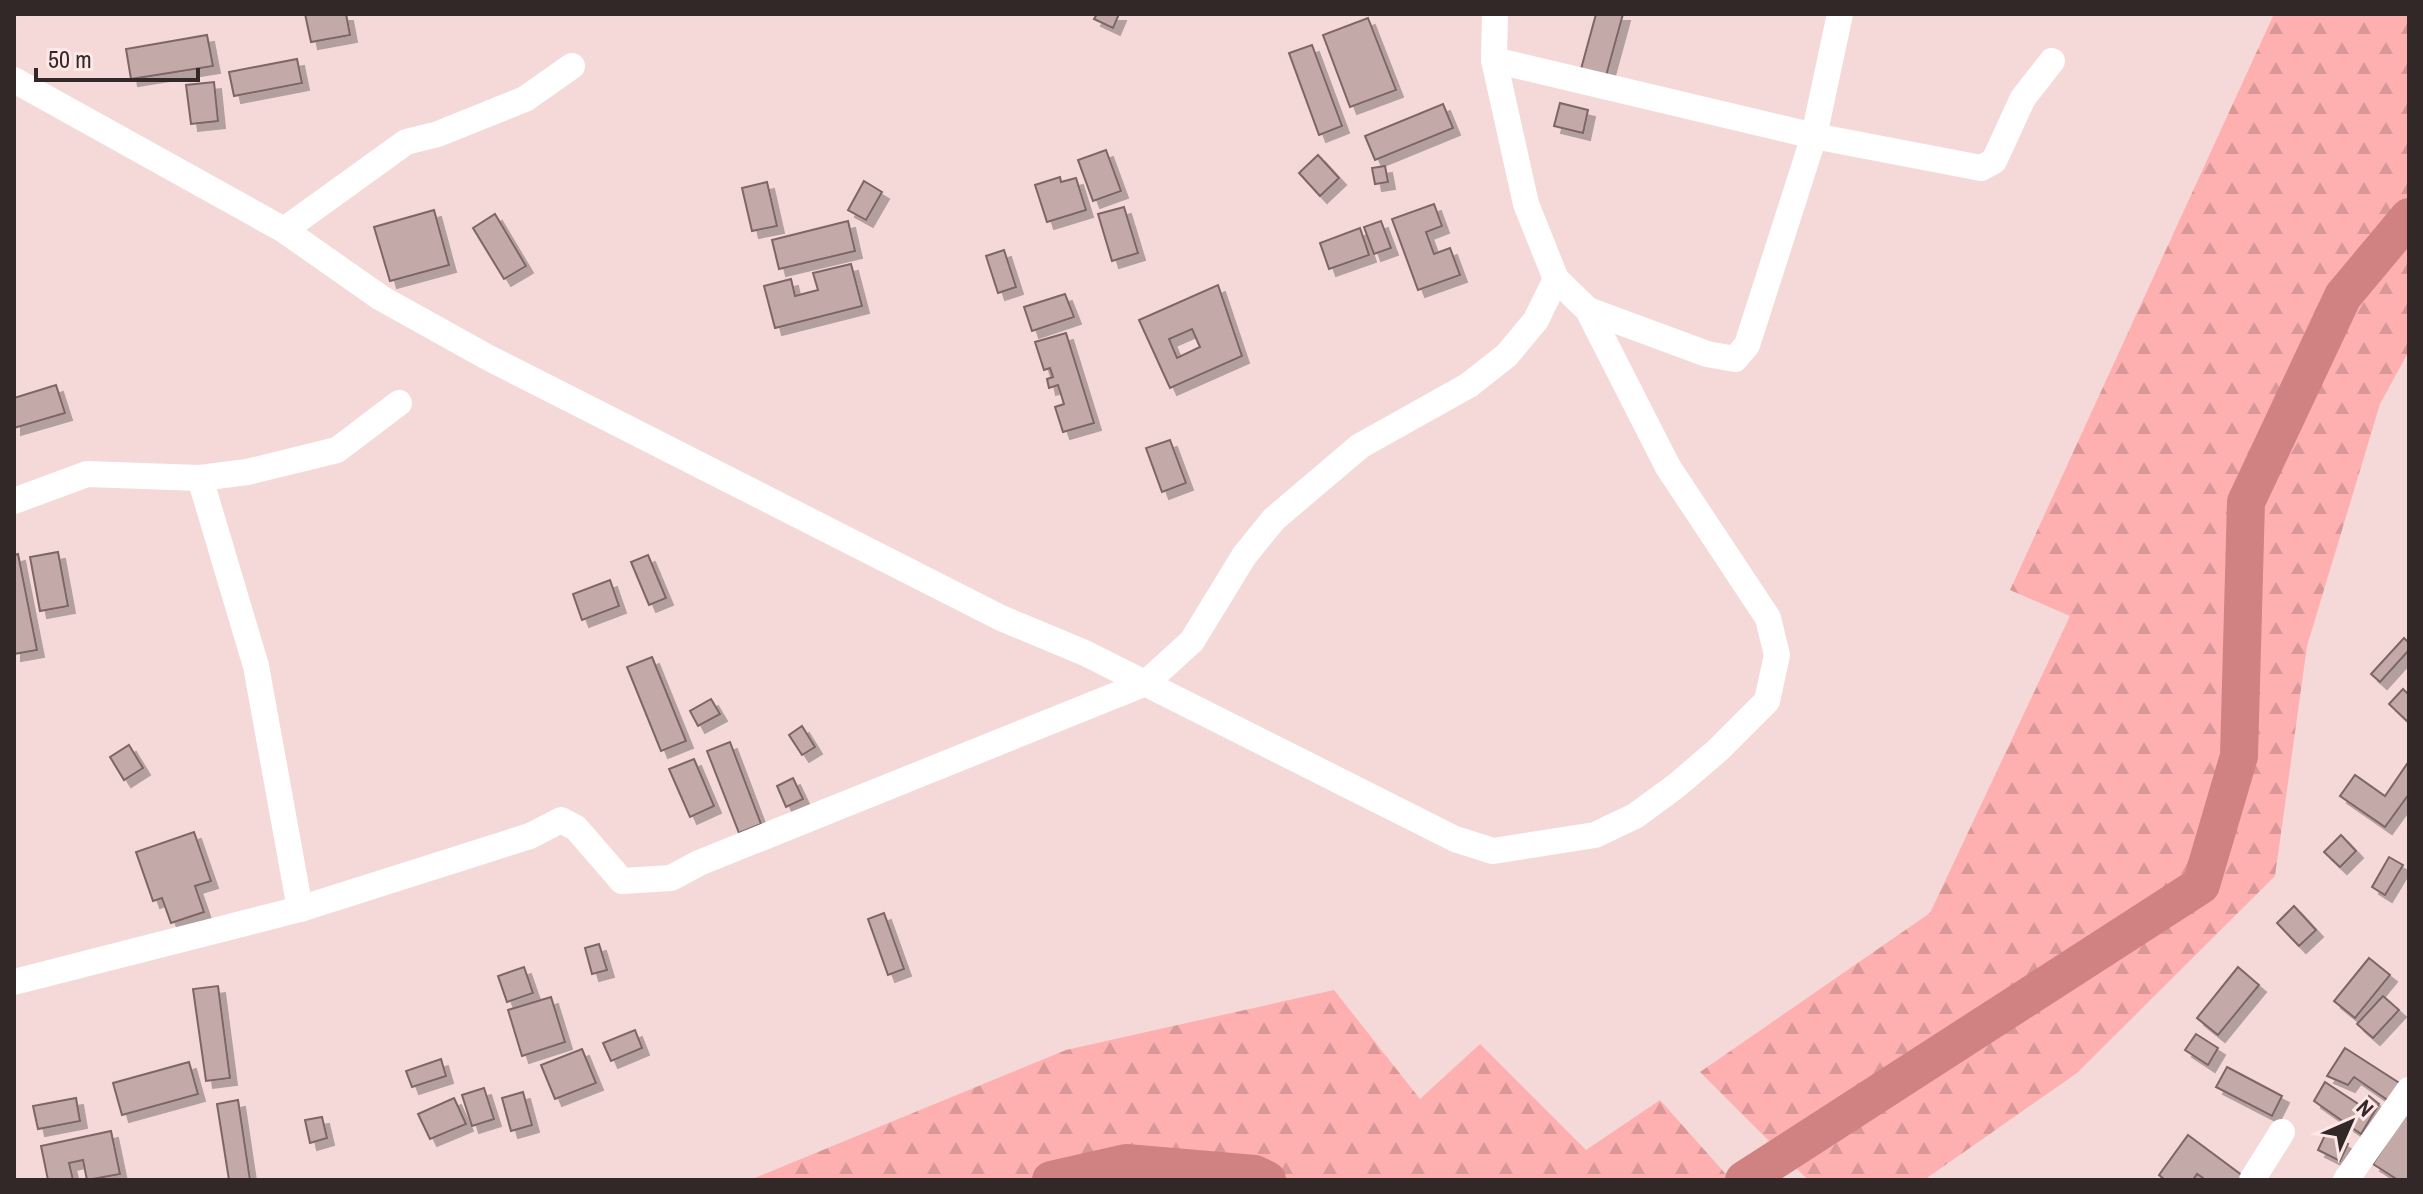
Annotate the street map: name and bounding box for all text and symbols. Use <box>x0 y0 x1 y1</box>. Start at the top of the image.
scale bar <box>36 32 198 82</box>
text: 50 m <box>48 43 92 75</box>
north arrow <box>2311 1082 2391 1162</box>
text: N <box>2350 1093 2380 1123</box>

